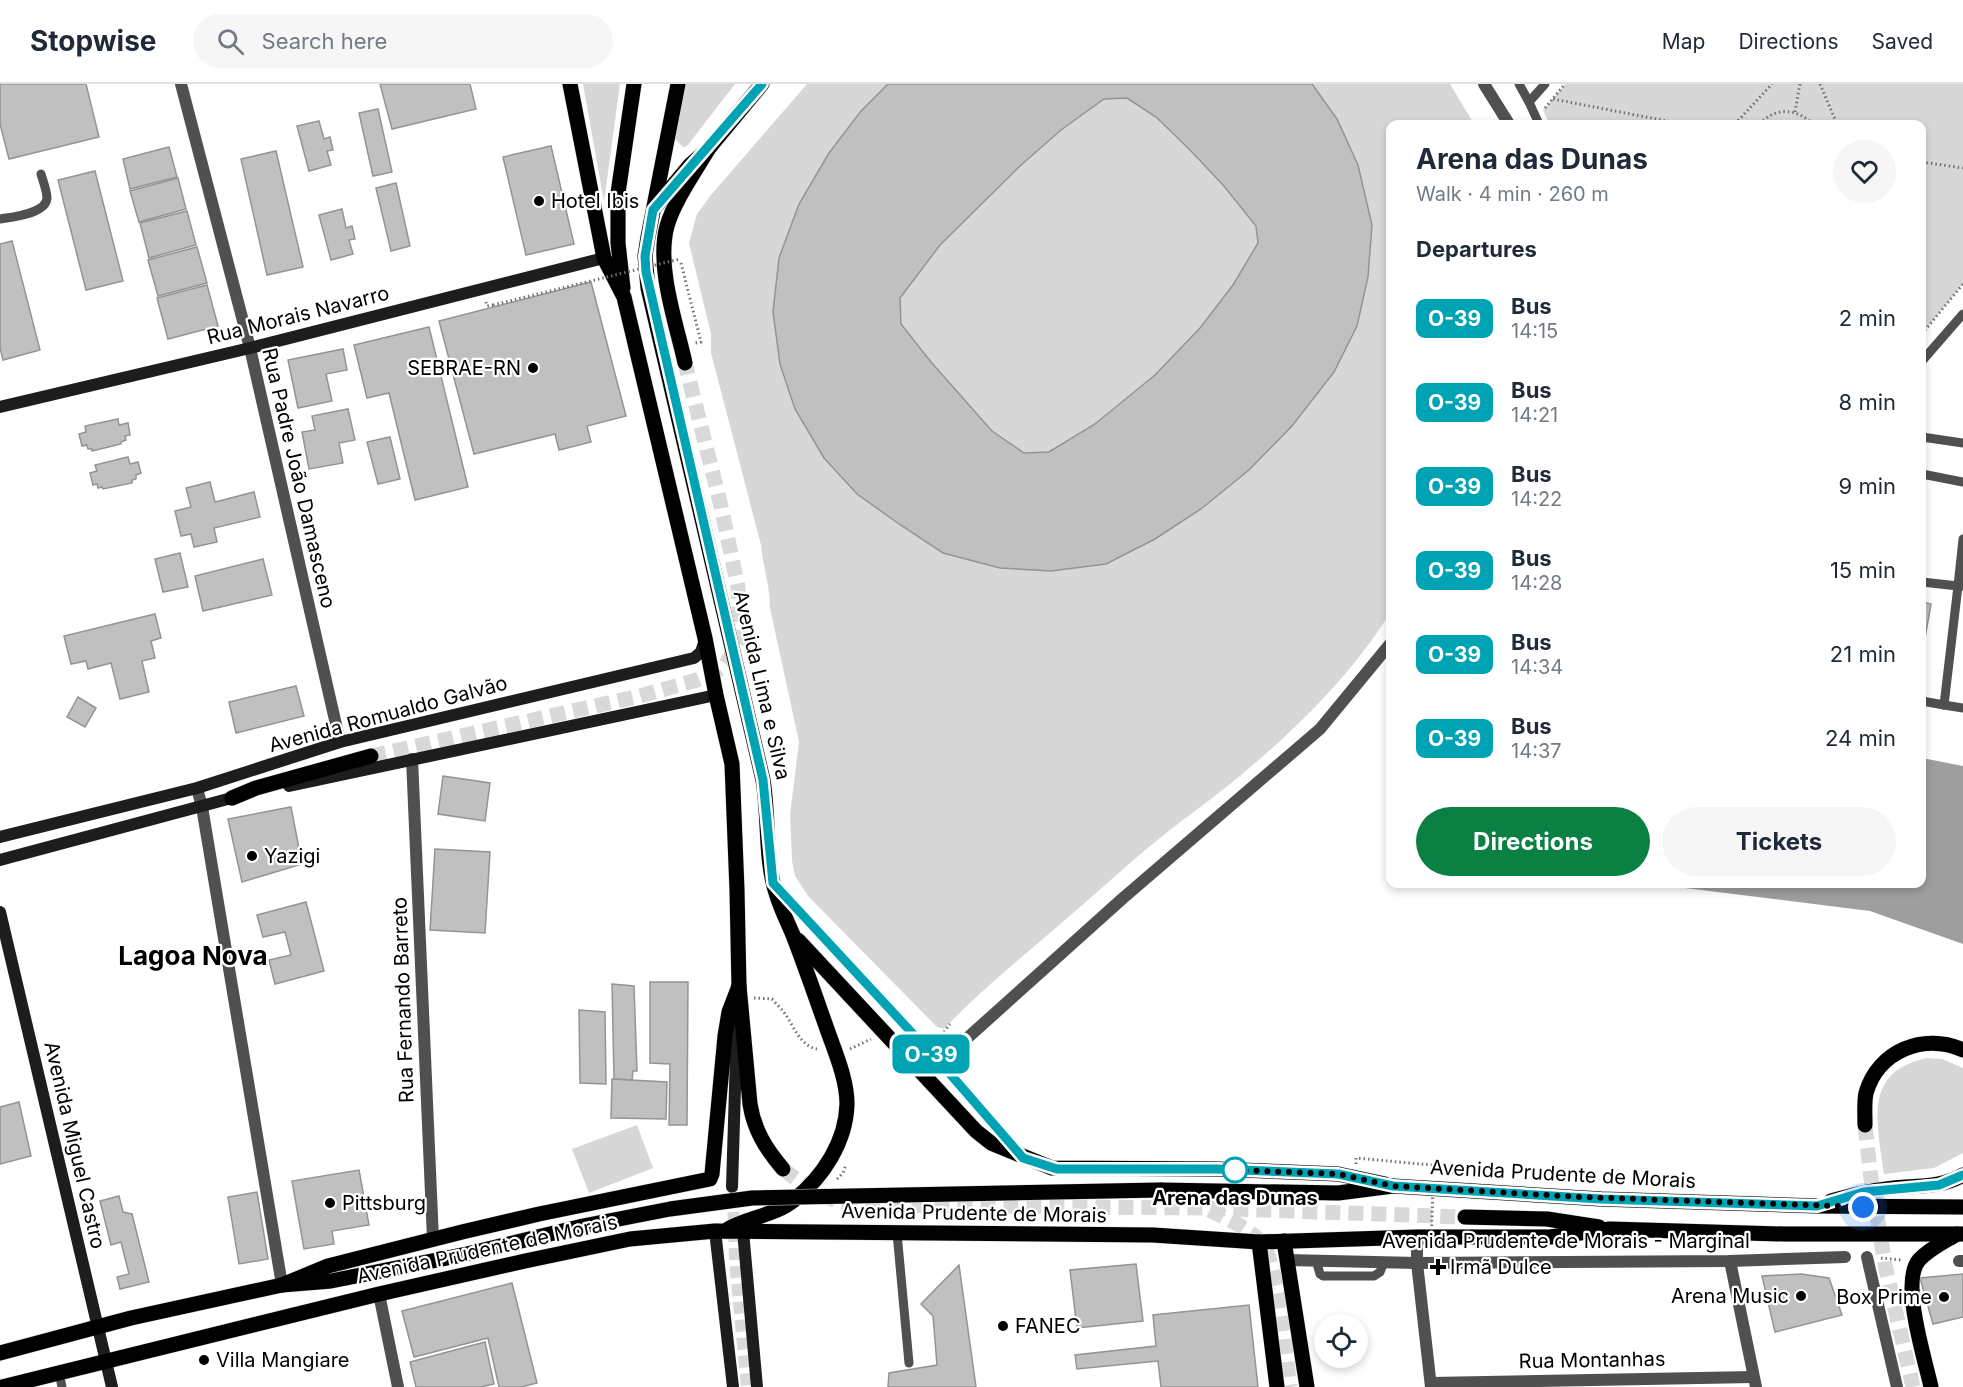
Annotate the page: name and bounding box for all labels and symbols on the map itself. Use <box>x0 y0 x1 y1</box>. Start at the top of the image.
place label: Hotel Ibis <box>551 189 639 213</box>
marker: Hotel Ibis <box>532 194 546 208</box>
street label: Rua Morais Navarro <box>204 281 392 349</box>
street label: Rua Padre João Damasceno <box>257 345 341 611</box>
place label: SEBRAE-RN <box>407 356 521 380</box>
marker: SEBRAE-RN <box>526 361 540 375</box>
street label: Avenida Lima e Silva <box>729 588 795 782</box>
street label: Avenida Romualdo Galvão <box>266 671 510 757</box>
place label: Yazigi <box>264 844 320 868</box>
marker: Yazigi <box>245 849 259 863</box>
street label: Rua Fernando Barreto <box>387 897 419 1103</box>
district label: Lagoa Nova <box>118 940 268 971</box>
line badge: O-39 <box>889 1034 973 1074</box>
street label: Avenida Miguel Castro <box>39 1039 111 1251</box>
street label: Avenida Prudente de Morais <box>1430 1155 1696 1193</box>
marker: Arena das Dunas <box>1222 1157 1248 1183</box>
place label: Arena das Dunas <box>1152 1186 1318 1210</box>
place label: Pittsburg <box>342 1191 426 1215</box>
your location <box>1848 1192 1878 1222</box>
marker: Pittsburg <box>323 1196 337 1210</box>
street label: Avenida Prudente de Morais <box>841 1199 1107 1227</box>
street label: Avenida Prudente de Morais <box>354 1210 620 1288</box>
street label: Avenida Prudente de Morais - Marginal <box>1382 1229 1750 1253</box>
place label: Irmã Dulce <box>1450 1255 1552 1279</box>
marker: Irmã Dulce <box>1431 1260 1445 1274</box>
place label: Arena Music <box>1671 1284 1789 1308</box>
place label: Box Prime <box>1836 1285 1932 1309</box>
marker: Arena Music <box>1794 1289 1808 1303</box>
marker: Box Prime <box>1937 1290 1951 1304</box>
place label: FANEC <box>1015 1314 1081 1338</box>
marker: FANEC <box>996 1319 1010 1333</box>
street label: Rua Montanhas <box>1518 1347 1666 1373</box>
place label: Villa Mangiare <box>216 1348 350 1372</box>
marker: Villa Mangiare <box>197 1353 211 1367</box>

